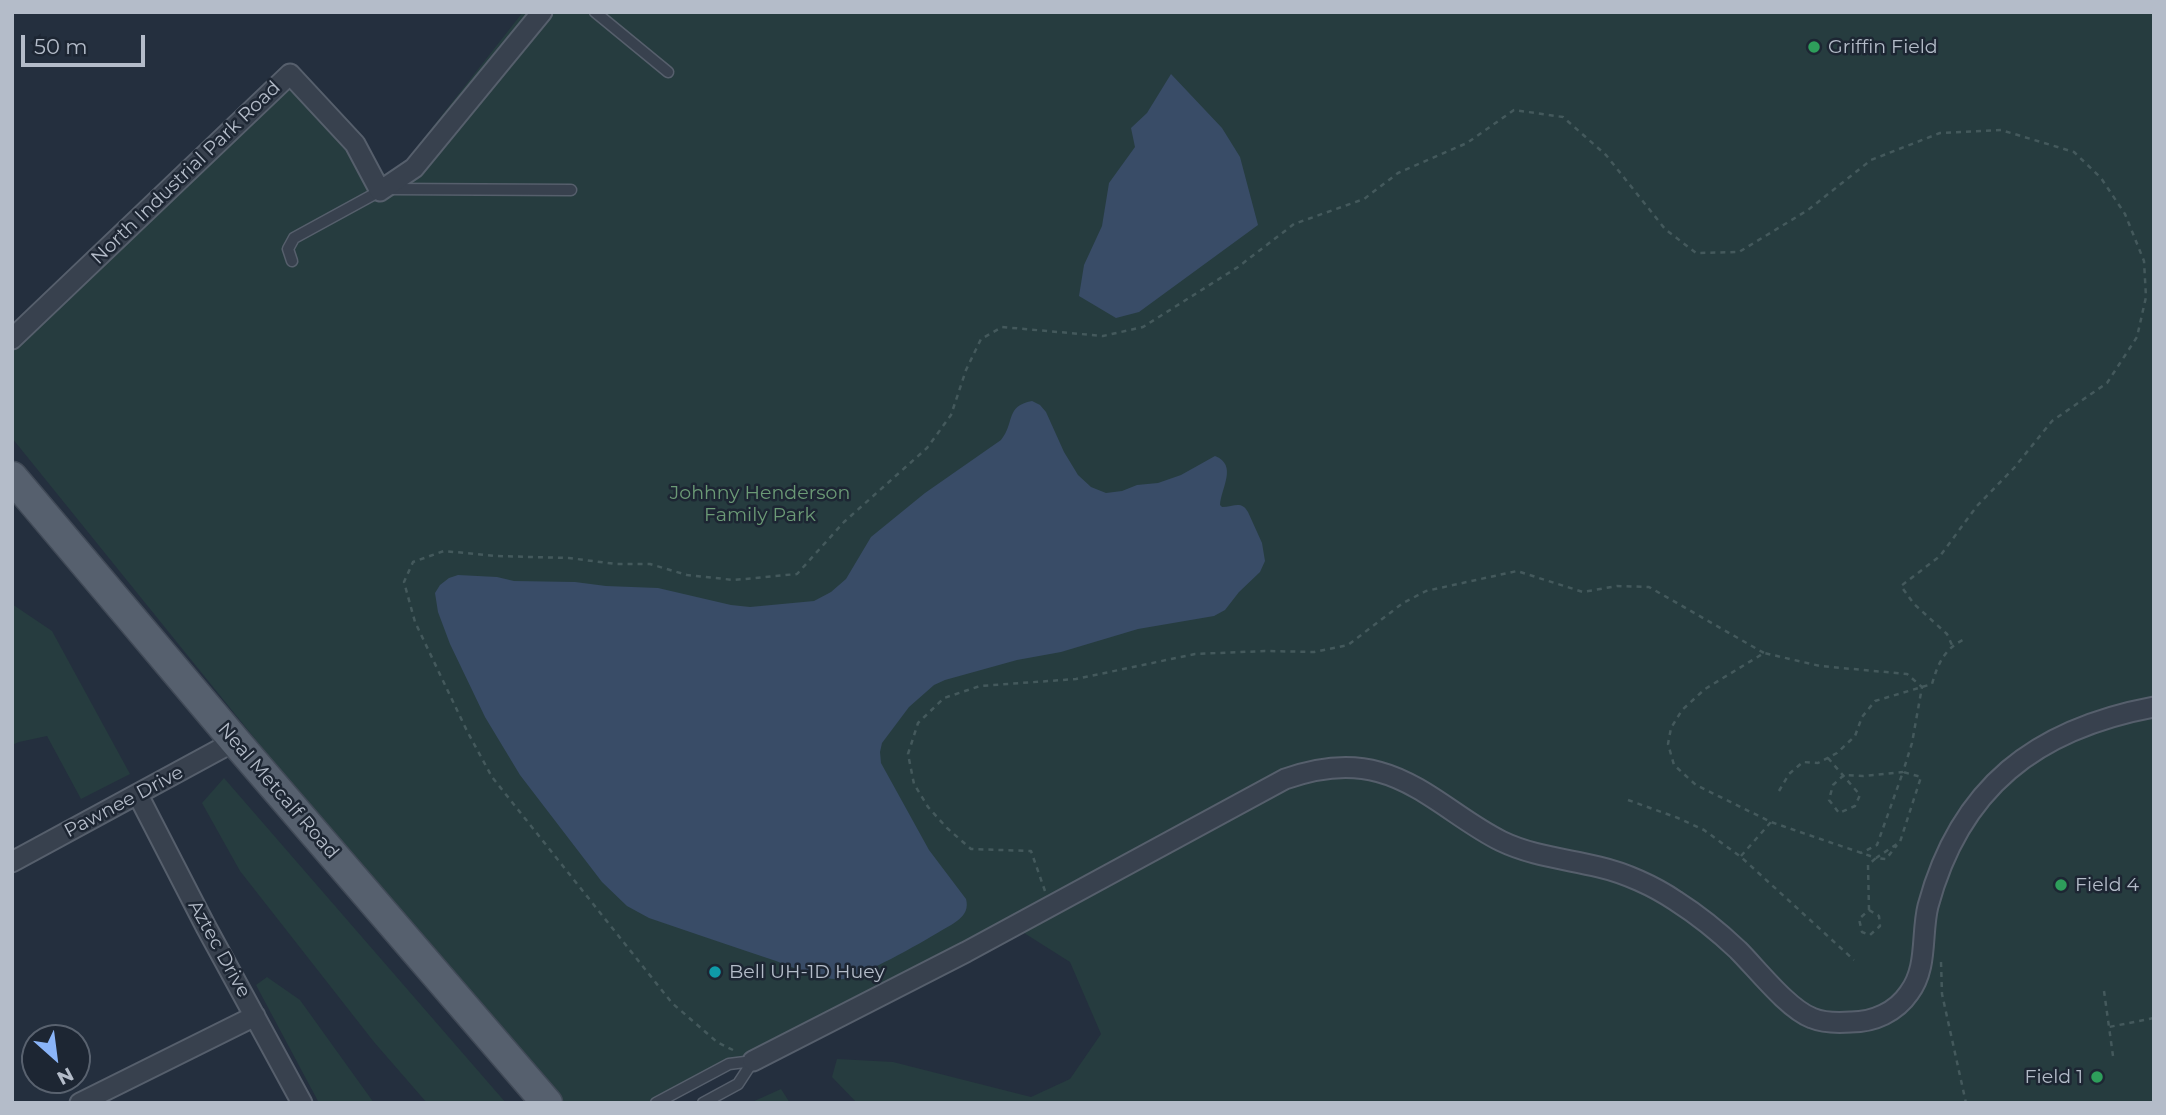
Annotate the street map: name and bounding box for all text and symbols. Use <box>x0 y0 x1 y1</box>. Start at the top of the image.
scale bar <box>24 21 149 65</box>
text: 50 m <box>34 34 88 59</box>
place label: Griffin Field <box>1828 36 1938 58</box>
marker: Griffin Field <box>1806 39 1822 55</box>
street label: North Industrial Park Road <box>87 77 285 269</box>
park label: Johhny Henderson Family Park <box>670 482 850 526</box>
street label: Neal Metcalf Road <box>213 718 343 864</box>
street label: Pawnee Drive <box>61 761 187 843</box>
place label: Field 4 <box>2075 874 2139 896</box>
marker: Field 4 <box>2053 877 2069 893</box>
street label: Aztec Drive <box>183 896 255 1002</box>
place label: Bell UH-1D Huey <box>729 961 885 983</box>
marker: Bell UH-1D Huey <box>707 964 723 980</box>
north arrow <box>21 1024 91 1094</box>
text: N <box>53 1062 77 1090</box>
place label: Field 1 <box>2025 1066 2083 1088</box>
marker: Field 1 <box>2089 1069 2105 1085</box>

